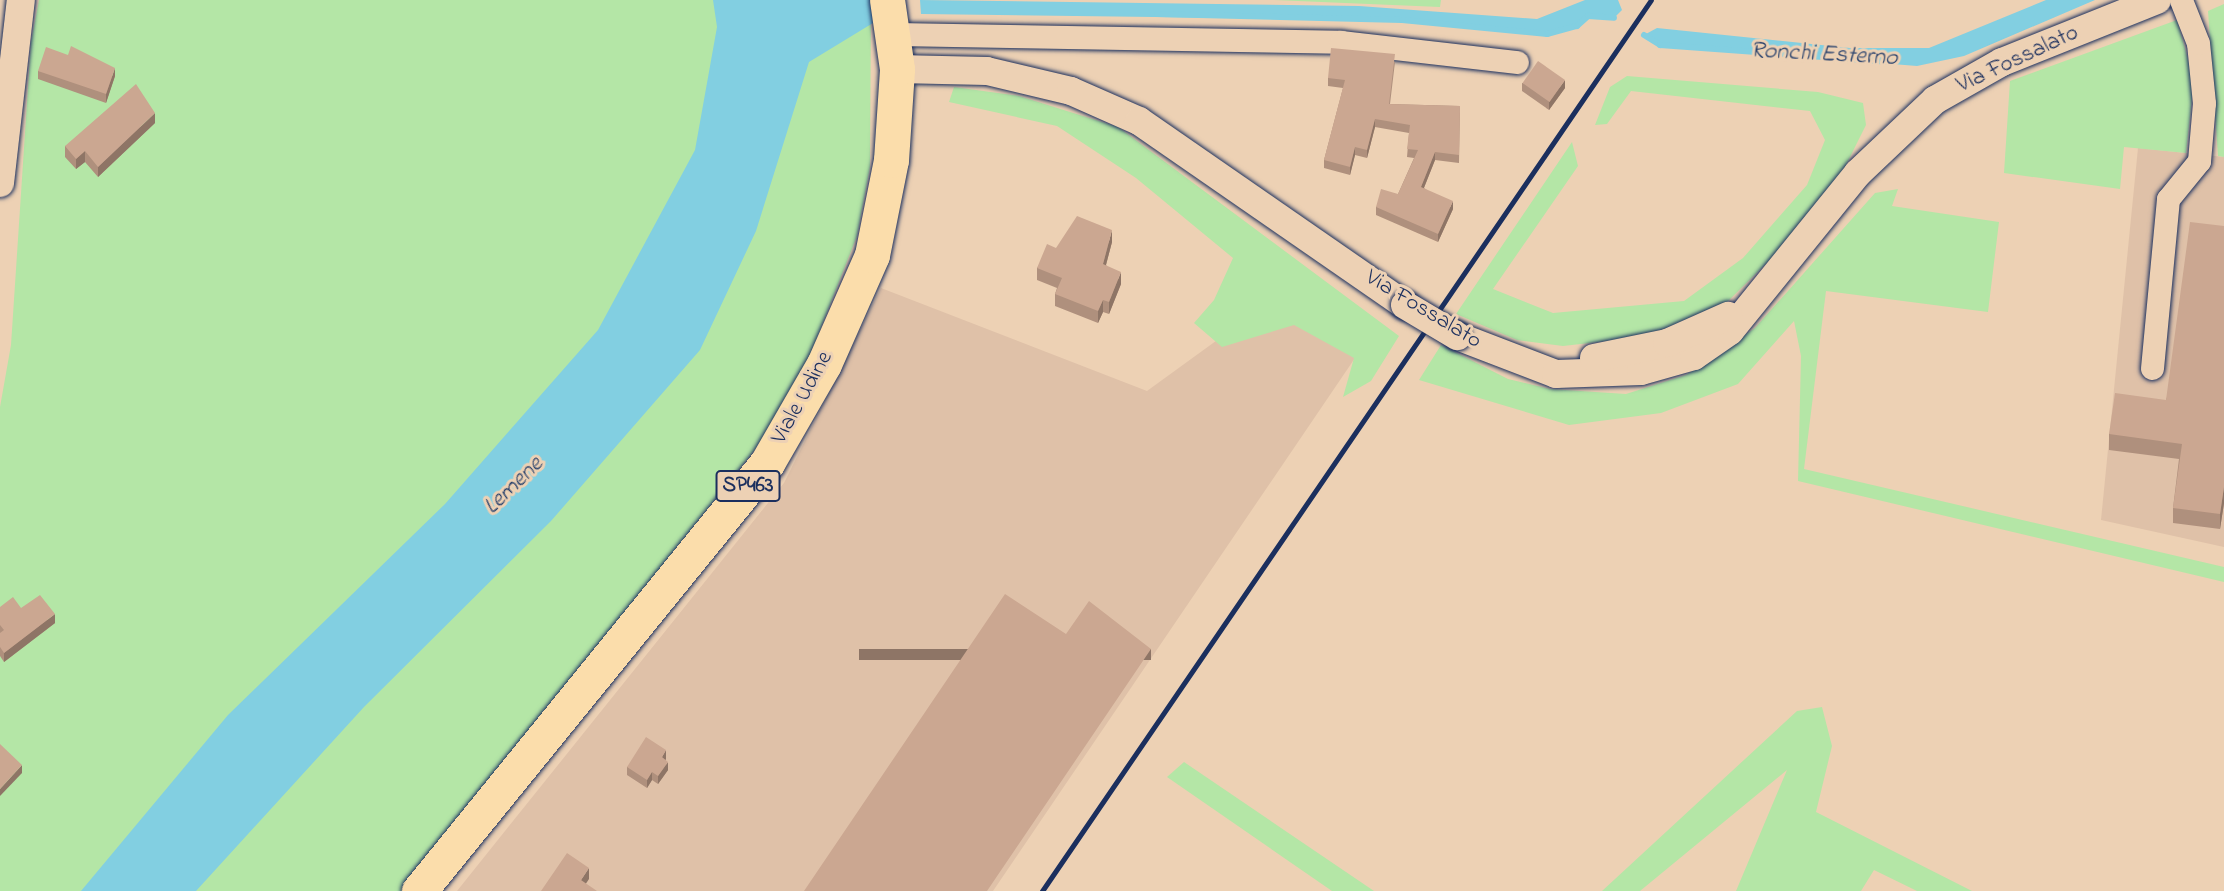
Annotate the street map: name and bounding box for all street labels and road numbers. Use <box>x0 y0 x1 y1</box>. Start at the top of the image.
street label: Via Fossalato <box>1953 20 2083 100</box>
street label: Via Fossalato <box>1360 264 1486 356</box>
street label: Viale Udine <box>766 347 840 449</box>
road number: SP463 <box>715 468 781 504</box>

